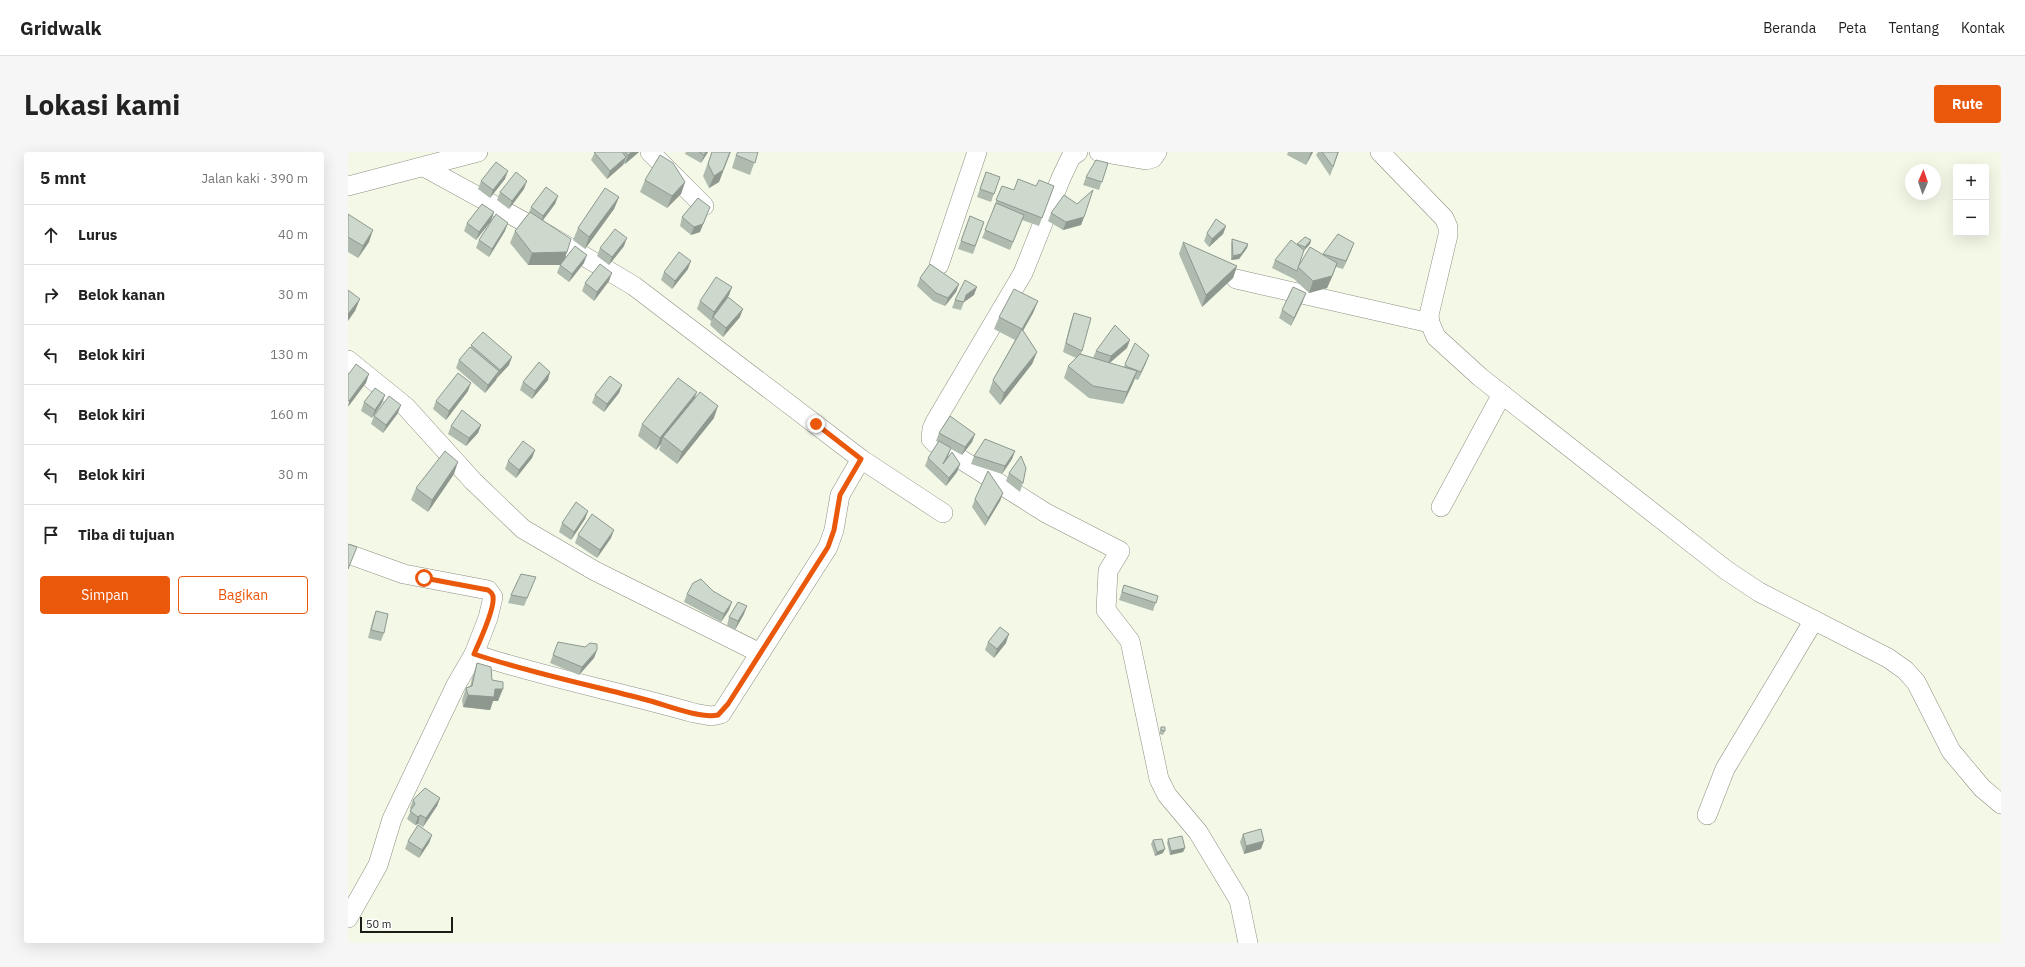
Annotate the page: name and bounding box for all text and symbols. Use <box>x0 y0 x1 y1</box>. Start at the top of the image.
text: Gridwalk <box>20 16 102 40</box>
text: Beranda <box>1763 19 1816 37</box>
text: Peta <box>1838 19 1866 37</box>
text: Tentang <box>1888 19 1939 37</box>
text: Kontak <box>1961 19 2005 37</box>
button: Rute <box>1934 85 2001 123</box>
text: Lokasi kami <box>24 86 180 123</box>
north arrow <box>1905 164 1941 200</box>
map controls <box>1953 164 1989 236</box>
button: + <box>1953 164 1989 200</box>
text: 5 mnt <box>40 167 86 189</box>
text: Jalan kaki · 390 m <box>201 170 308 187</box>
button: − <box>1953 200 1989 236</box>
icon: ahead <box>40 224 62 246</box>
text: Lurus <box>78 225 117 244</box>
text: 40 m <box>278 226 308 243</box>
icon: right <box>40 284 62 306</box>
text: Belok kanan <box>78 285 165 304</box>
text: 30 m <box>278 286 308 303</box>
icon: left <box>40 344 62 366</box>
text: Belok kiri <box>78 345 145 364</box>
text: 130 m <box>270 346 308 363</box>
icon: left <box>40 404 62 426</box>
text: Belok kiri <box>78 405 145 424</box>
text: 160 m <box>270 406 308 423</box>
route end <box>807 415 825 433</box>
icon: left <box>40 464 62 486</box>
text: Belok kiri <box>78 465 145 484</box>
text: 30 m <box>278 466 308 483</box>
icon: arrive <box>40 524 62 546</box>
text: Tiba di tujuan <box>78 525 175 544</box>
route start <box>415 569 433 587</box>
button: Simpan <box>40 576 170 614</box>
button: Bagikan <box>178 576 308 614</box>
scale bar <box>360 915 453 934</box>
text: 50 m <box>366 917 391 931</box>

